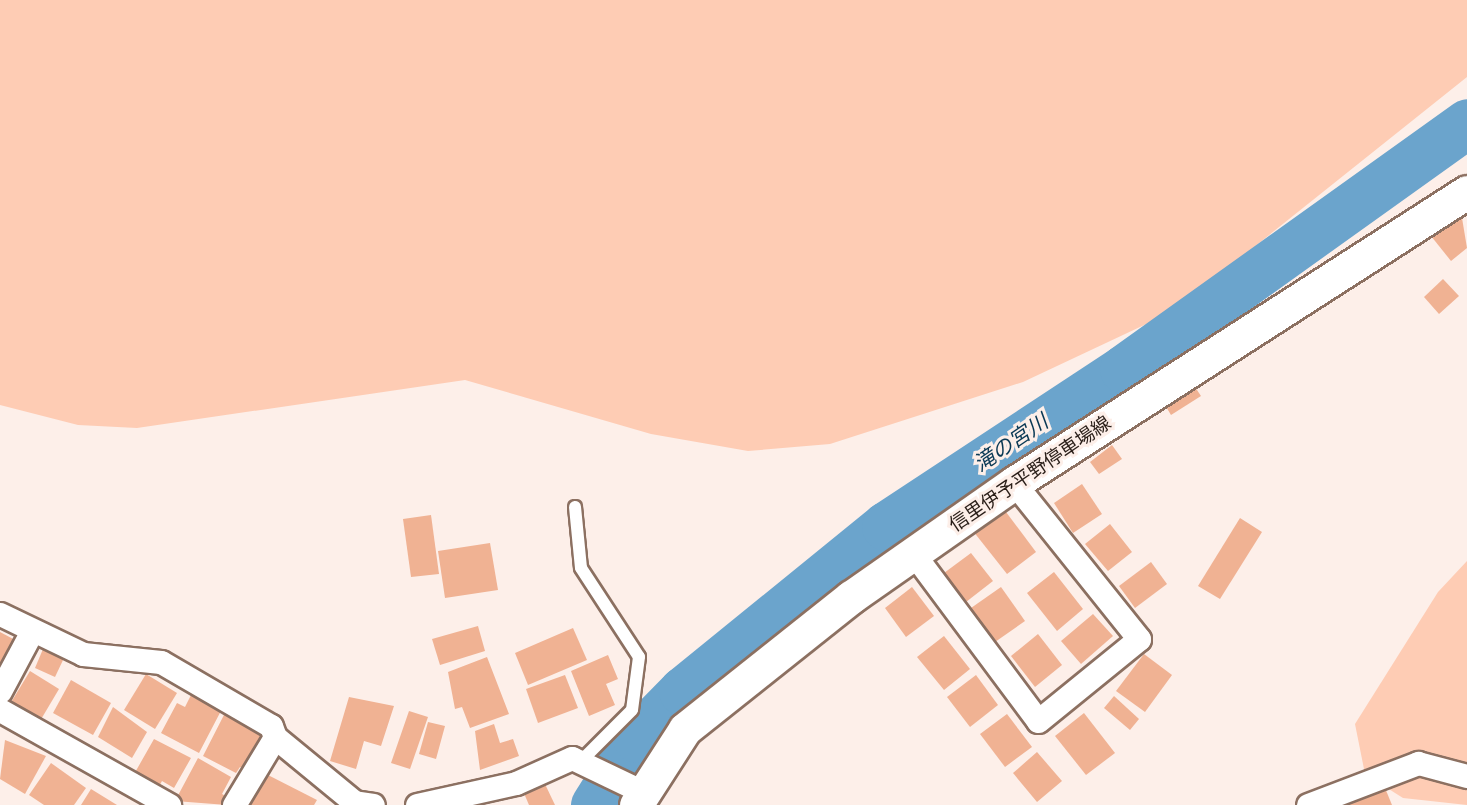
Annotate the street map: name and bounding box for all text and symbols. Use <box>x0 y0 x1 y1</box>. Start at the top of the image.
water label: 滝の宮川 <box>969 409 1053 477</box>
street label: 信里伊予平野停車場線 <box>945 411 1115 537</box>

